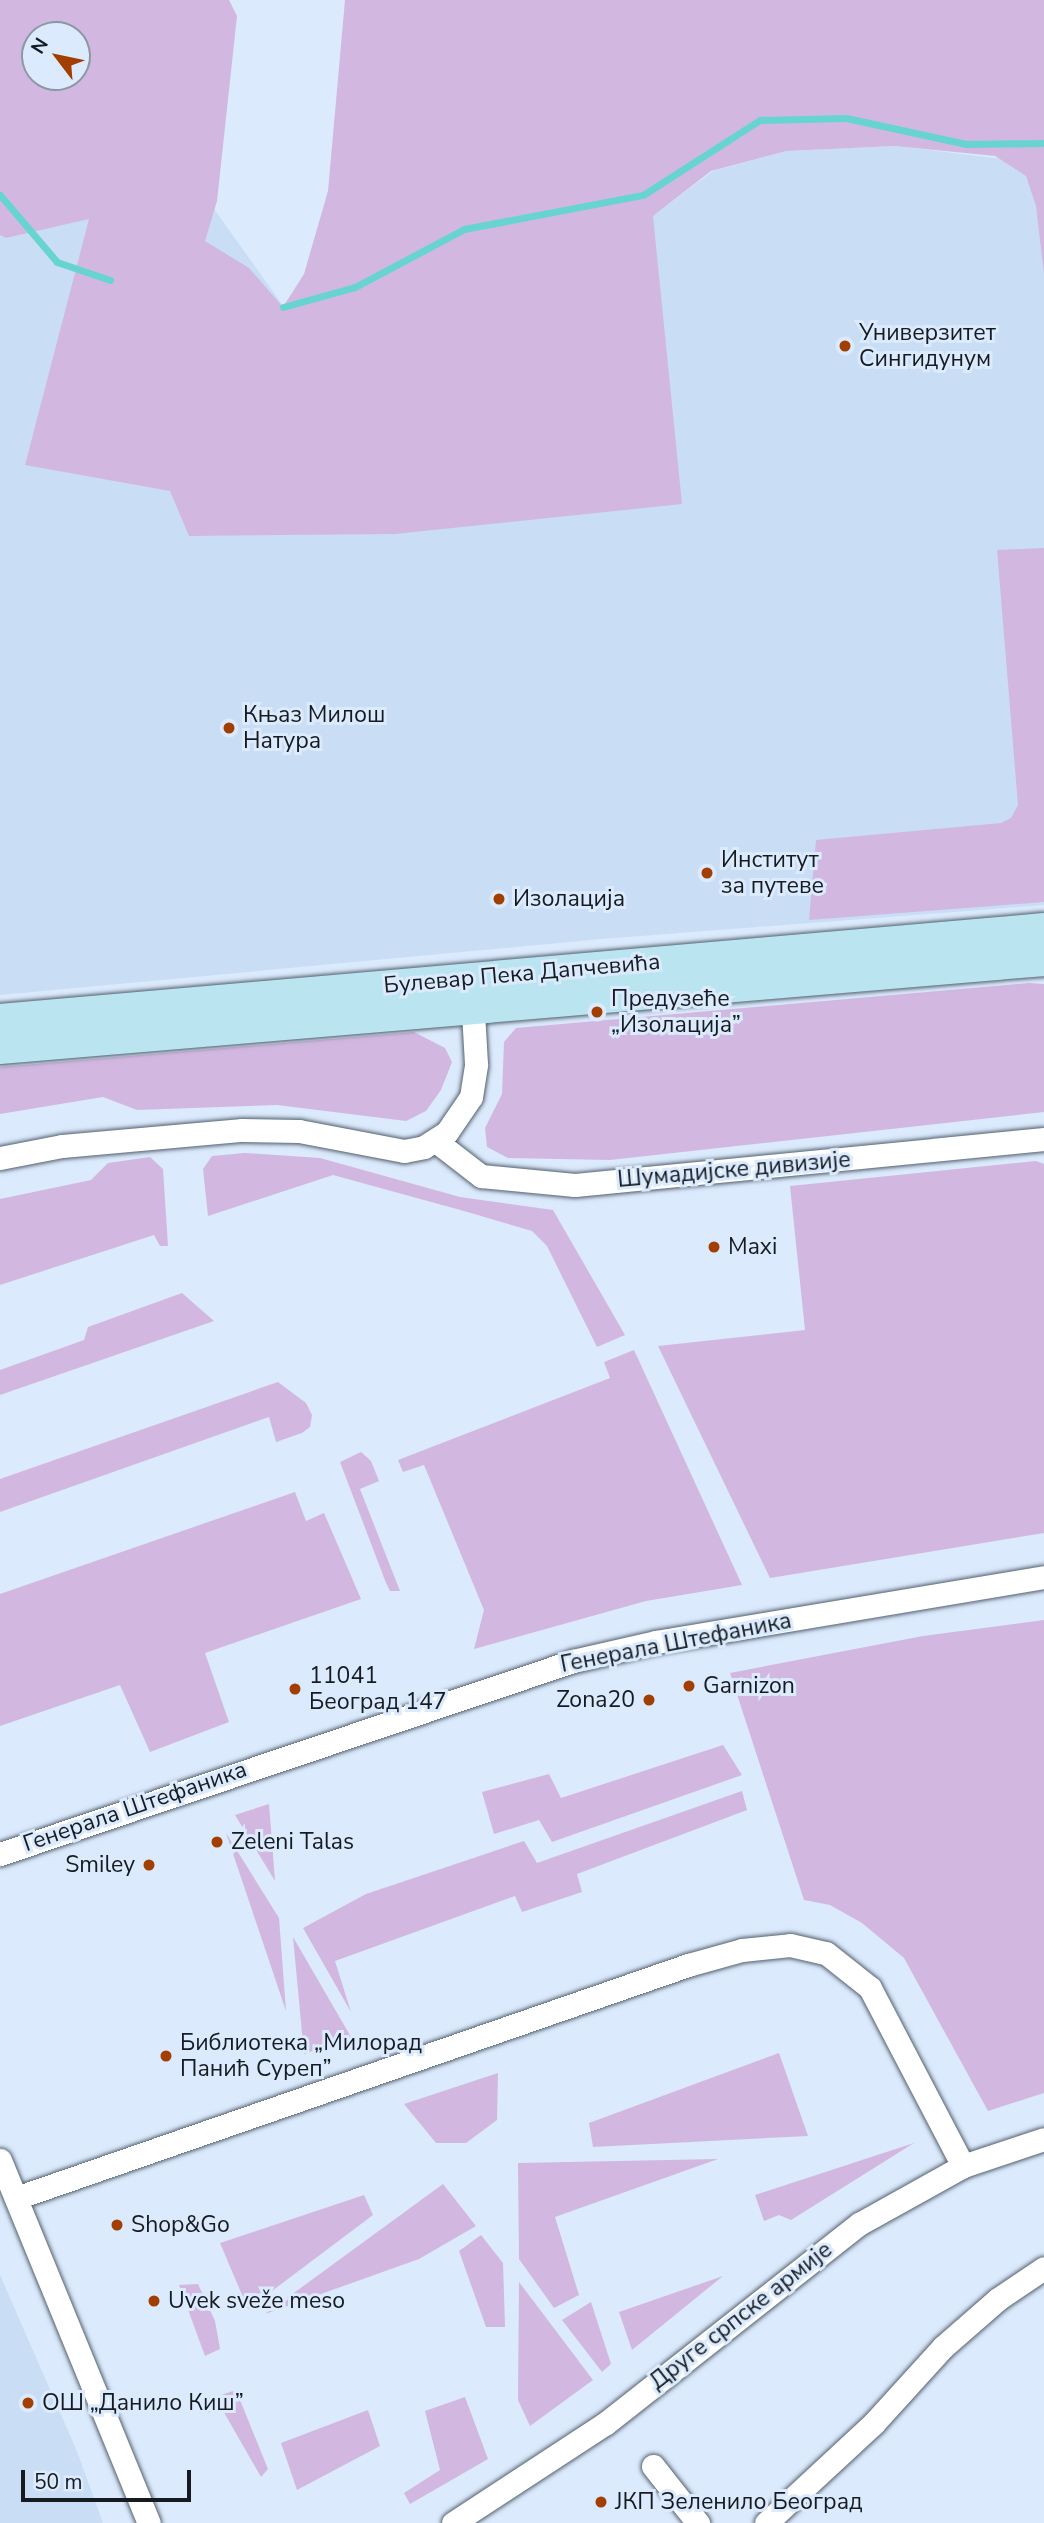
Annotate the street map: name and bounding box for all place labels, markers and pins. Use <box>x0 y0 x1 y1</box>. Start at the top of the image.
place label: Универзитет Сингидунум <box>859 319 996 373</box>
marker: Универзитет Сингидунум <box>837 338 853 354</box>
place label: Књаз Милош Натура <box>243 701 385 755</box>
marker: Књаз Милош Натура <box>221 720 237 736</box>
place label: Институт за путеве <box>721 846 824 900</box>
marker: Институт за путеве <box>699 865 715 881</box>
place label: Изолација <box>513 885 625 913</box>
marker: Изолација <box>491 891 507 907</box>
place label: Предузеће „Изолација” <box>611 985 741 1039</box>
marker: Предузеће „Изолација” <box>589 1004 605 1020</box>
place label: Maxi <box>728 1233 777 1261</box>
marker: Maxi <box>706 1239 722 1255</box>
place label: 11041 Београд 147 <box>309 1662 447 1716</box>
place label: Garnizon <box>703 1672 795 1700</box>
marker: Garnizon <box>681 1678 697 1694</box>
marker: 11041 Београд 147 <box>287 1681 303 1697</box>
place label: Zona20 <box>556 1686 635 1714</box>
marker: Zona20 <box>641 1692 657 1708</box>
place label: Zeleni Talas <box>231 1828 354 1856</box>
marker: Zeleni Talas <box>209 1834 225 1850</box>
place label: Smiley <box>65 1851 135 1879</box>
marker: Smiley <box>141 1857 157 1873</box>
place label: Библиотека „Милорад Панић Суреп” <box>180 2029 422 2083</box>
marker: Библиотека „Милорад Панић Суреп” <box>158 2048 174 2064</box>
place label: Shop&Go <box>131 2211 230 2239</box>
marker: Shop&Go <box>109 2217 125 2233</box>
place label: Uvek sveže meso <box>168 2287 345 2315</box>
marker: Uvek sveže meso <box>146 2293 162 2309</box>
place label: ОШ „Данило Киш” <box>42 2389 244 2417</box>
marker: ОШ „Данило Киш” <box>20 2395 36 2411</box>
place label: ЈКП Зеленило Београд <box>615 2488 863 2516</box>
marker: ЈКП Зеленило Београд <box>593 2494 609 2510</box>

